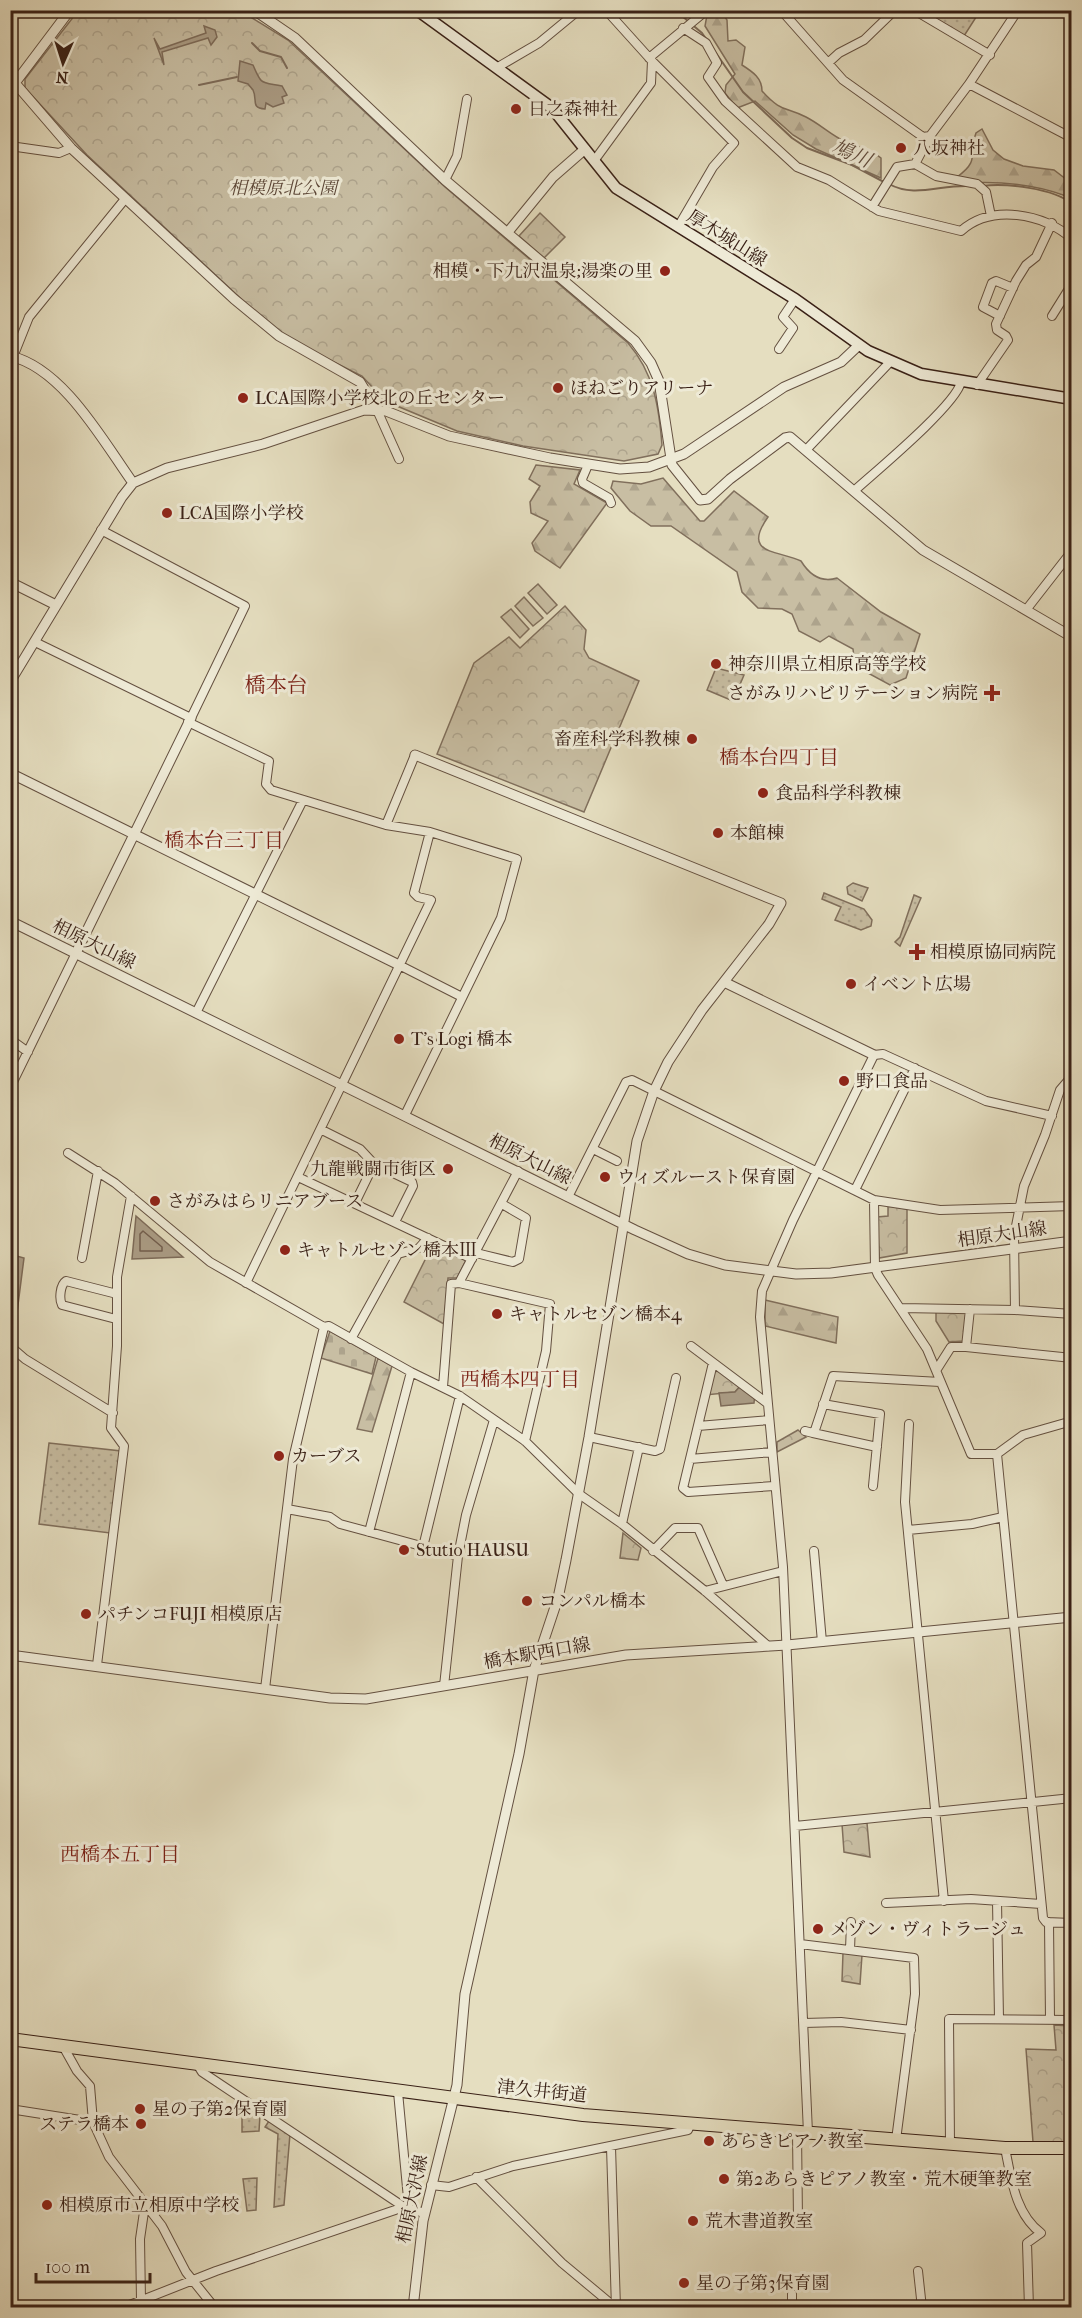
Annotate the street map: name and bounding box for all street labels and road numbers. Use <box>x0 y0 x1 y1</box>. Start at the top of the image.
street label: 厚木城山線 <box>683 206 770 271</box>
street label: 相原大山線 <box>49 915 139 974</box>
street label: 相原大山線 <box>485 1130 575 1189</box>
street label: 相原大山線 <box>956 1218 1048 1251</box>
street label: 橋本駅西口線 <box>482 1634 592 1673</box>
street label: 津久井街道 <box>496 2076 588 2107</box>
street label: 相原大沢線 <box>393 2153 432 2245</box>

